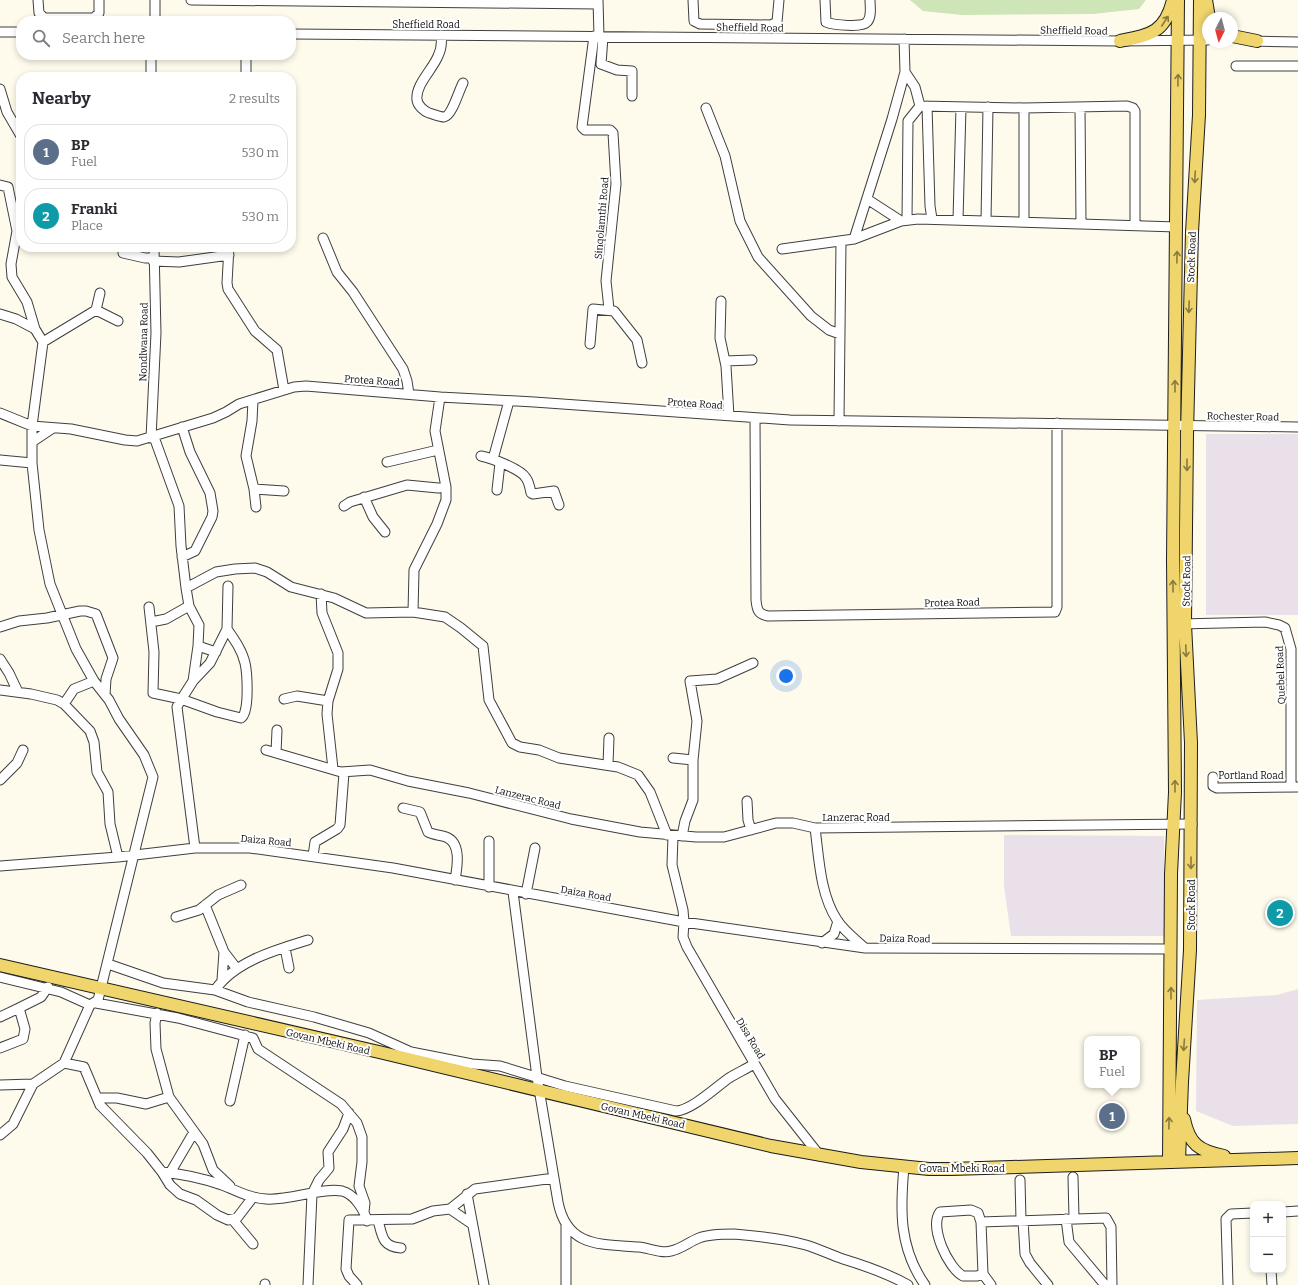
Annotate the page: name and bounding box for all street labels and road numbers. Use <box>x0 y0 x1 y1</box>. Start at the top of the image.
street label: Sheffield Road <box>392 19 460 31</box>
street label: Sheffield Road <box>716 21 784 35</box>
street label: Sheffield Road <box>1040 24 1108 38</box>
street label: Sinqolamthi Road <box>592 176 612 260</box>
street label: Stock Road <box>1185 231 1199 283</box>
street label: Nondlwana Road <box>137 302 151 382</box>
street label: Protea Road <box>344 373 400 389</box>
street label: Protea Road <box>667 396 723 412</box>
street label: Rochester Road <box>1207 410 1279 424</box>
street label: Stock Road <box>1181 555 1193 607</box>
street label: Protea Road <box>924 597 980 609</box>
street label: Quebel Road <box>1274 645 1288 705</box>
street label: Portland Road <box>1218 770 1284 782</box>
street label: Lanzerac Road <box>493 784 562 812</box>
street label: Lanzerac Road <box>822 812 890 824</box>
street label: Daiza Road <box>240 833 292 849</box>
street label: Stock Road <box>1186 879 1198 931</box>
street label: Daiza Road <box>560 884 612 904</box>
street label: Daiza Road <box>879 933 931 945</box>
street label: Disa Road <box>733 1016 767 1061</box>
street label: Govan Mbeki Road <box>285 1026 371 1058</box>
street label: Govan Mbeki Road <box>600 1100 686 1132</box>
street label: Govan Mbeki Road <box>919 1163 1005 1175</box>

